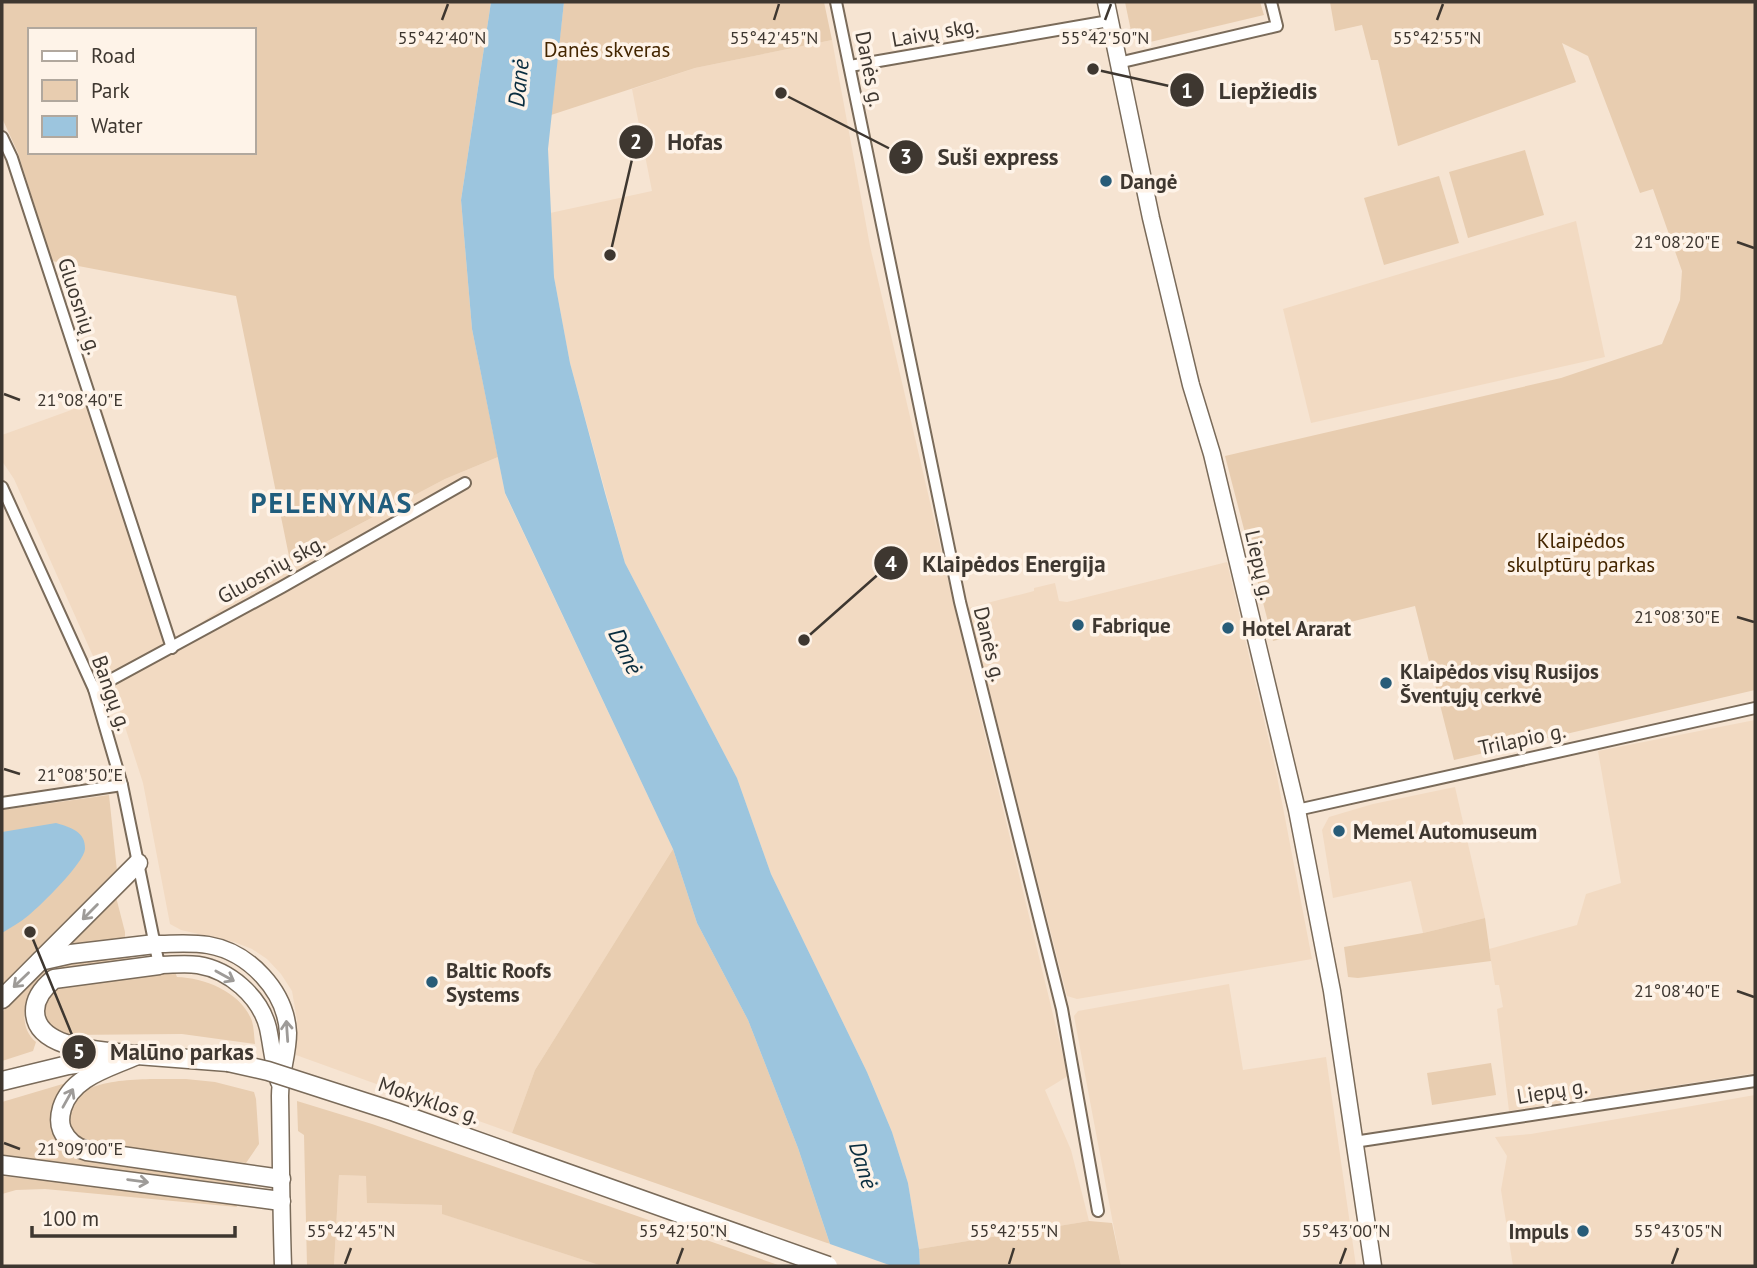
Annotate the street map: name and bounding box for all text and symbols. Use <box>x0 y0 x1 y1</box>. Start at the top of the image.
street label: Laivų skg. <box>889 11 981 53</box>
text: 55°42'40"N <box>398 26 486 49</box>
text: 55°42'45"N <box>730 26 818 49</box>
text: 55°42'50"N <box>1061 26 1149 49</box>
text: 55°42'55"N <box>1393 26 1481 49</box>
legend <box>28 28 256 154</box>
street label: Danės g. <box>849 29 891 109</box>
park label: Danės skveras <box>544 36 670 63</box>
text: Road <box>91 42 135 69</box>
water label: Danė <box>501 57 535 108</box>
callout: Liepžiedis <box>1170 68 1331 112</box>
text: Liepžiedis <box>1219 76 1318 105</box>
text: Park <box>91 77 130 104</box>
text: 1 <box>1181 77 1193 104</box>
text: Water <box>91 112 143 139</box>
callout: Hofas <box>619 120 737 164</box>
text: Hofas <box>667 127 723 156</box>
text: 2 <box>630 128 642 155</box>
callout: Suši express <box>889 135 1073 179</box>
text: Suši express <box>937 142 1059 171</box>
text: 3 <box>900 143 912 170</box>
place label: Dangė <box>1120 168 1177 195</box>
marker: Dangė <box>1098 173 1114 189</box>
text: 21°08'20"E <box>1634 230 1720 253</box>
street label: Gluosnių g. <box>52 254 108 358</box>
text: 21°08'40"E <box>37 388 123 411</box>
district label: PELENYNAS <box>251 484 413 521</box>
street label: Liepų g. <box>1239 527 1281 603</box>
park label: Klaipėdos skulptūrų parkas <box>1507 527 1655 578</box>
street label: Gluosnių skg. <box>212 528 330 610</box>
callout: Klaipėdos Energija <box>874 541 1120 585</box>
text: Klaipėdos Energija <box>922 549 1106 578</box>
text: 4 <box>885 550 897 577</box>
street label: Danės g. <box>968 604 1012 684</box>
text: 21°08'30"E <box>1634 605 1720 628</box>
place label: Fabrique <box>1092 612 1171 639</box>
place label: Hotel Ararat <box>1242 615 1352 642</box>
marker: Fabrique <box>1070 617 1086 633</box>
marker: Hotel Ararat <box>1220 620 1236 636</box>
water label: Danė <box>602 623 650 679</box>
street label: Bangų g. <box>86 652 138 734</box>
place label: Klaipėdos visų Rusijos Šventųjų cerkvė <box>1400 658 1599 709</box>
marker: Klaipėdos visų Rusijos Šventųjų cerkvė <box>1378 675 1394 691</box>
street label: Trilapio g. <box>1476 717 1568 761</box>
text: 21°08'50"E <box>37 763 123 786</box>
place label: Memel Automuseum <box>1353 818 1537 845</box>
marker: Memel Automuseum <box>1331 823 1347 839</box>
one-way arrow <box>81 903 98 920</box>
place label: Baltic Roofs Systems <box>446 957 552 1008</box>
one-way arrow <box>214 969 235 983</box>
one-way arrow <box>13 972 30 989</box>
marker: Baltic Roofs Systems <box>424 974 440 990</box>
text: 21°08'40"E <box>1634 979 1720 1002</box>
one-way arrow <box>280 1020 293 1042</box>
callout: Malūno parkas <box>61 1030 268 1074</box>
text: Malūno parkas <box>110 1037 254 1066</box>
text: 5 <box>73 1038 85 1065</box>
street label: Mokyklos g. <box>375 1070 483 1130</box>
street label: Liepų g. <box>1515 1072 1589 1110</box>
one-way arrow <box>61 1088 75 1108</box>
text: 21°09'00"E <box>37 1137 123 1160</box>
water label: Danė <box>843 1138 885 1193</box>
one-way arrow <box>126 1175 148 1188</box>
scale bar <box>32 1194 234 1238</box>
text: 100 m <box>42 1205 99 1232</box>
place label: Impuls <box>1508 1218 1569 1245</box>
text: 55°42'45"N <box>307 1219 395 1242</box>
text: 55°42'50"N <box>639 1219 727 1242</box>
text: 55°42'55"N <box>970 1219 1058 1242</box>
text: 55°43'00"N <box>1302 1219 1390 1242</box>
text: 55°43'05"N <box>1634 1219 1722 1242</box>
marker: Impuls <box>1575 1223 1591 1239</box>

